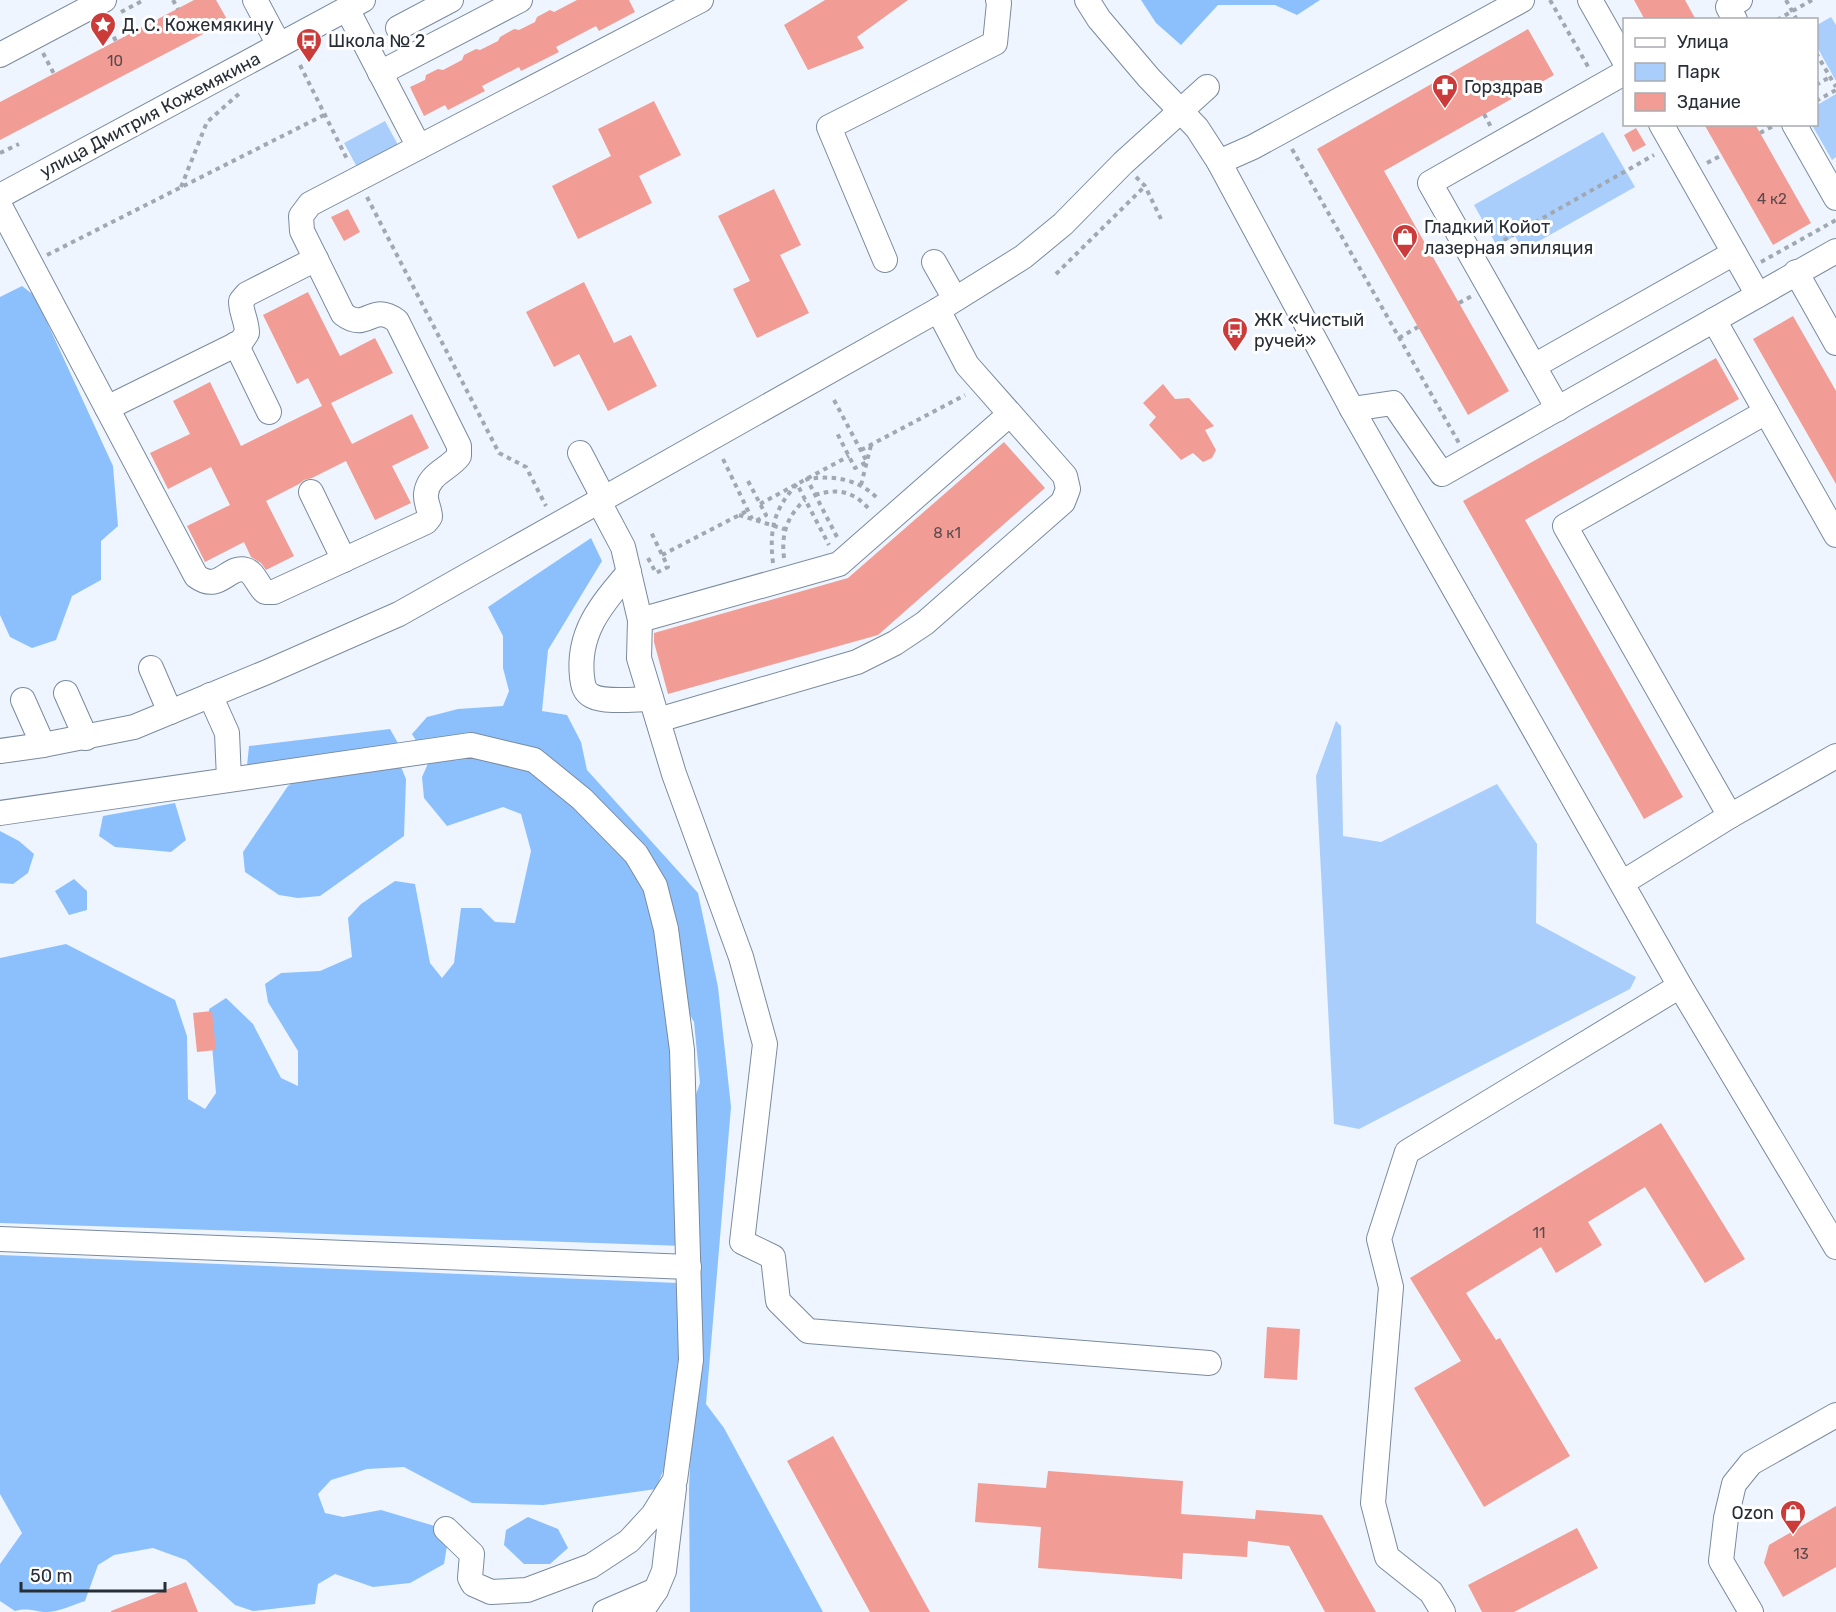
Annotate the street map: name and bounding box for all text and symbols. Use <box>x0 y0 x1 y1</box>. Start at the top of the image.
place icon: Д. С. Кожемякину <box>88 10 118 48</box>
place label: Д. С. Кожемякину <box>122 14 274 36</box>
legend <box>1623 18 1818 126</box>
bus stop icon: Школа № 2 <box>294 26 324 64</box>
place label: Школа № 2 <box>328 30 425 52</box>
text: Улица <box>1677 31 1729 53</box>
street label: улица Дмитрия Кожемякина <box>36 47 264 183</box>
house number: 10 <box>107 52 123 70</box>
text: Парк <box>1677 61 1721 83</box>
pharmacy icon: Горздрав <box>1430 72 1460 110</box>
place label: Горздрав <box>1464 76 1543 98</box>
text: Здание <box>1677 91 1741 113</box>
house number: 4 к2 <box>1757 190 1787 208</box>
place label: Гладкий Койот лазерная эпиляция <box>1424 216 1593 259</box>
shop icon: Гладкий Койот лазерная эпиляция <box>1390 222 1420 260</box>
place label: ЖК «Чистый ручей» <box>1254 309 1364 352</box>
bus stop icon: ЖК «Чистый ручей» <box>1220 315 1250 353</box>
house number: 8 к1 <box>933 524 961 542</box>
house number: 11 <box>1533 1224 1545 1242</box>
shop icon: Ozon <box>1778 1498 1808 1536</box>
place label: Ozon <box>1732 1502 1774 1524</box>
house number: 13 <box>1793 1545 1809 1563</box>
scale bar <box>21 1555 165 1593</box>
text: 50 m <box>30 1565 73 1587</box>

